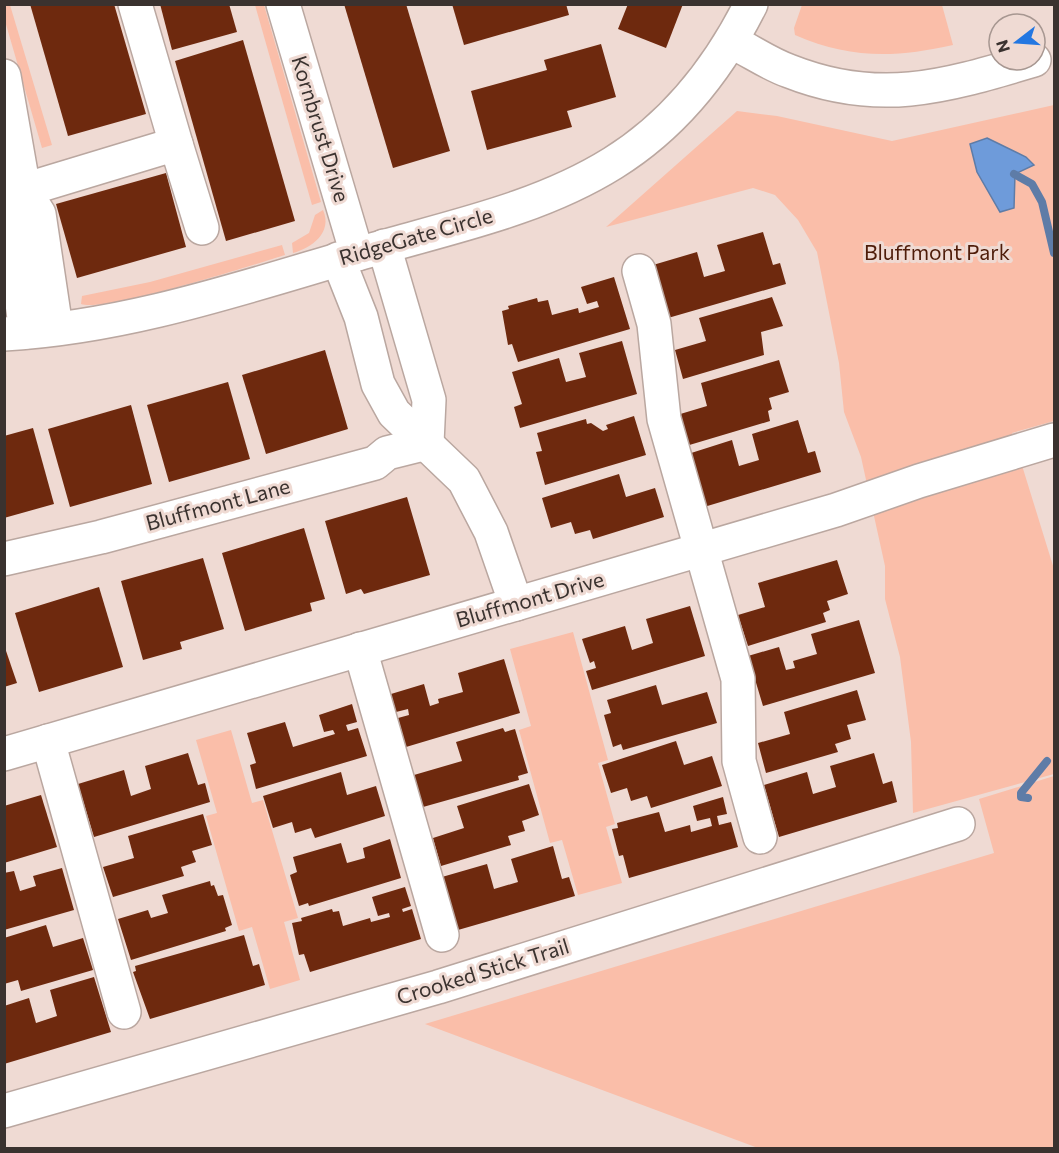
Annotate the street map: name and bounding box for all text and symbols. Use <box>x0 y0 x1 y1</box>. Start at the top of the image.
north arrow <box>987 12 1047 72</box>
text: N <box>991 38 1013 55</box>
street label: Kornbrust Drive <box>287 52 356 205</box>
street label: RidgeGate Circle <box>336 202 495 269</box>
park label: Bluffmont Park <box>864 239 1010 264</box>
street label: Bluffmont Lane <box>143 472 293 535</box>
street label: Bluffmont Drive <box>453 565 607 632</box>
street label: Crooked Stick Trail <box>393 932 572 1009</box>

